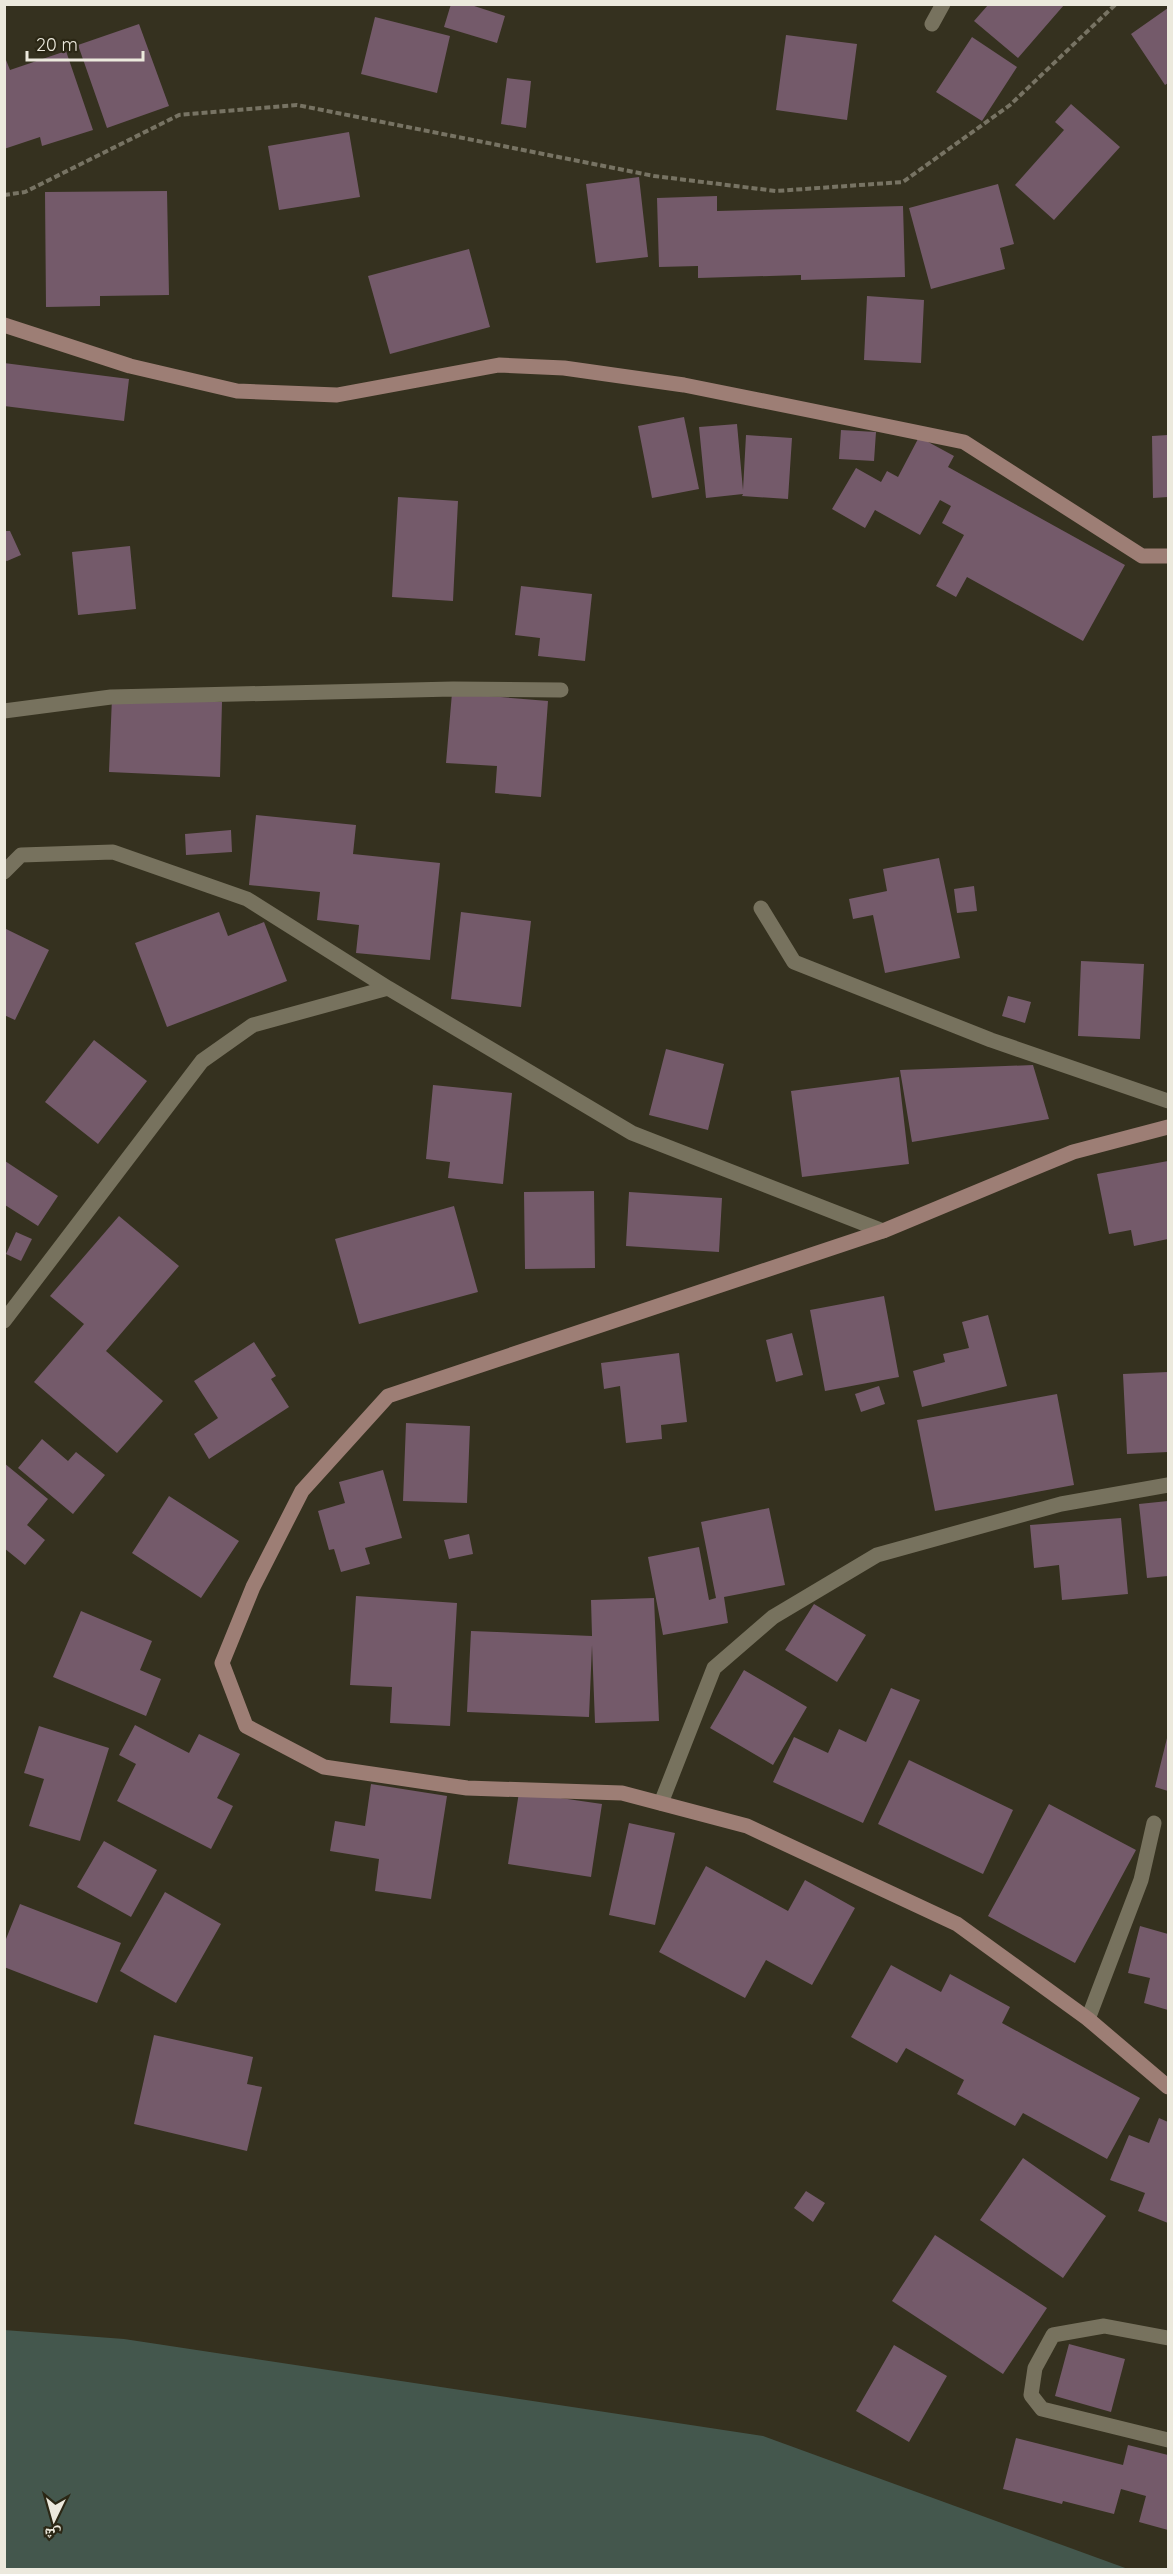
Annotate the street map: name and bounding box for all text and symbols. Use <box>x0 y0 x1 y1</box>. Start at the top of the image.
scale bar <box>27 24 142 62</box>
text: 20 m <box>36 33 78 56</box>
north arrow <box>24 2490 84 2550</box>
text: ش <box>43 2524 62 2546</box>

